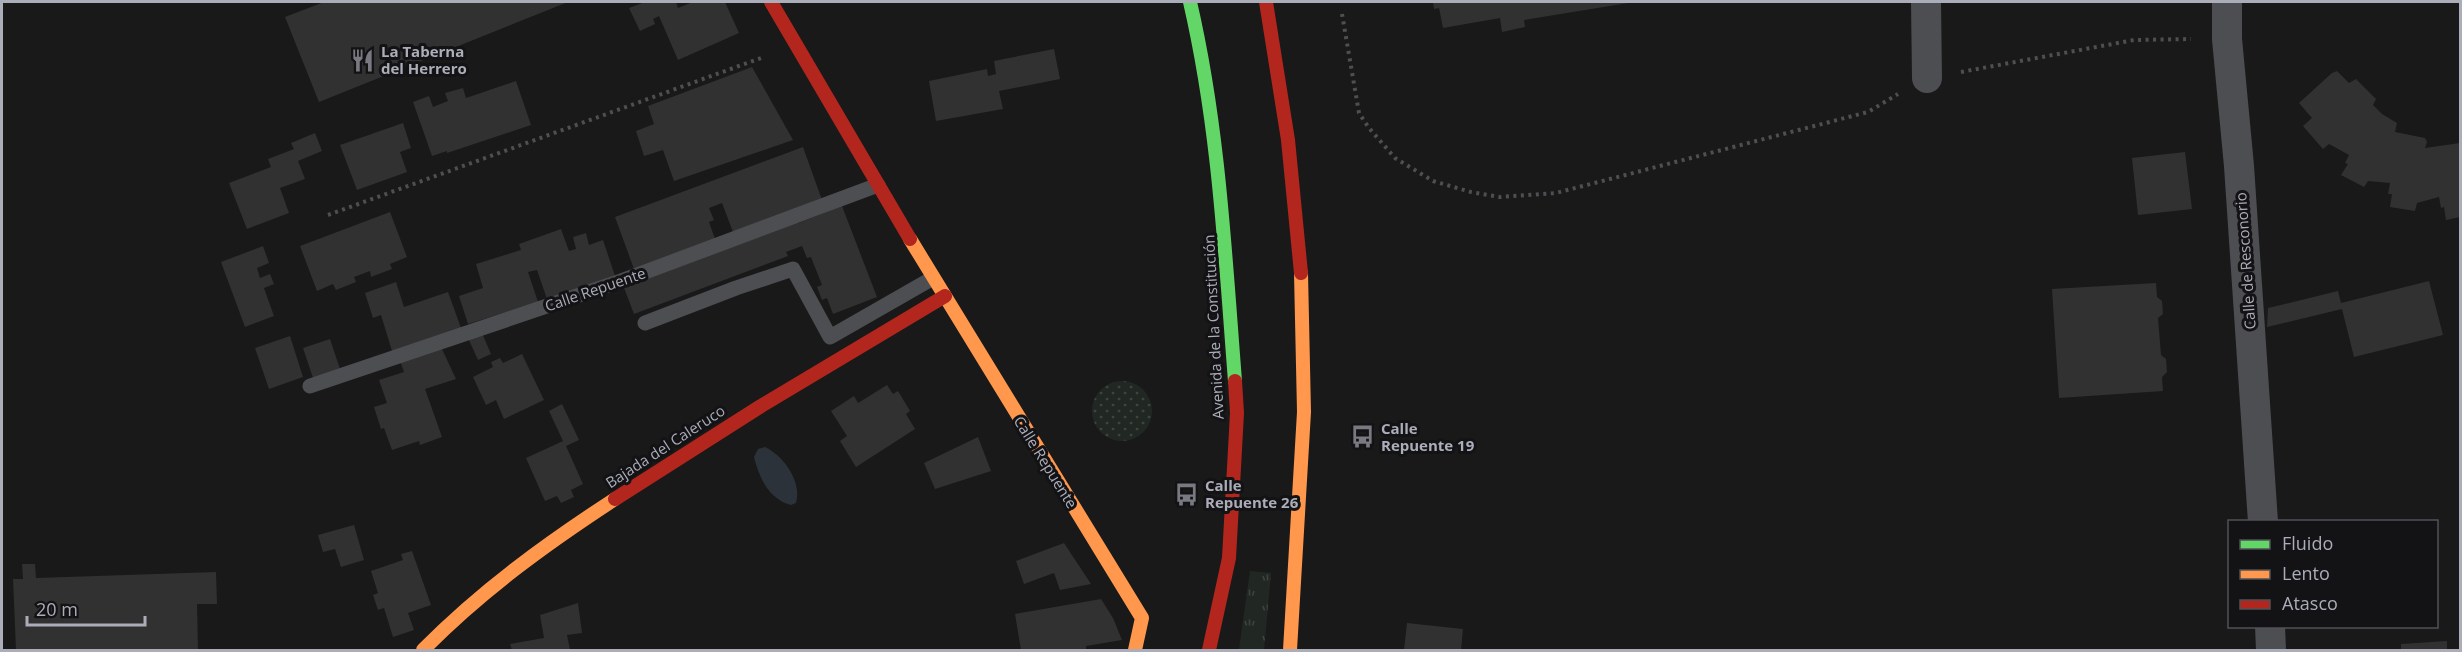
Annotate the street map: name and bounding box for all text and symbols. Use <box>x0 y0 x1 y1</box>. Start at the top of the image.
place label: La Taberna del Herrero <box>381 41 467 78</box>
restaurant icon: La Taberna del Herrero <box>350 47 376 73</box>
street label: Calle de Resconorio <box>2230 192 2260 330</box>
street label: Avenida de la Constitución <box>1198 234 1228 420</box>
street label: Calle Repuente <box>542 262 648 316</box>
street label: Bajada del Caleruco <box>602 400 728 492</box>
street label: Calle Repuente <box>1010 412 1082 512</box>
place label: Calle Repuente 19 <box>1381 418 1475 455</box>
bus stop icon: Calle Repuente 19 <box>1350 424 1376 450</box>
place label: Calle Repuente 26 <box>1205 475 1299 512</box>
bus stop icon: Calle Repuente 26 <box>1174 481 1200 507</box>
legend <box>2228 520 2438 628</box>
text: Fluido <box>2282 531 2333 555</box>
text: Lento <box>2282 561 2330 585</box>
scale bar <box>27 589 146 627</box>
text: Atasco <box>2282 591 2338 615</box>
text: 20 m <box>36 597 78 621</box>

